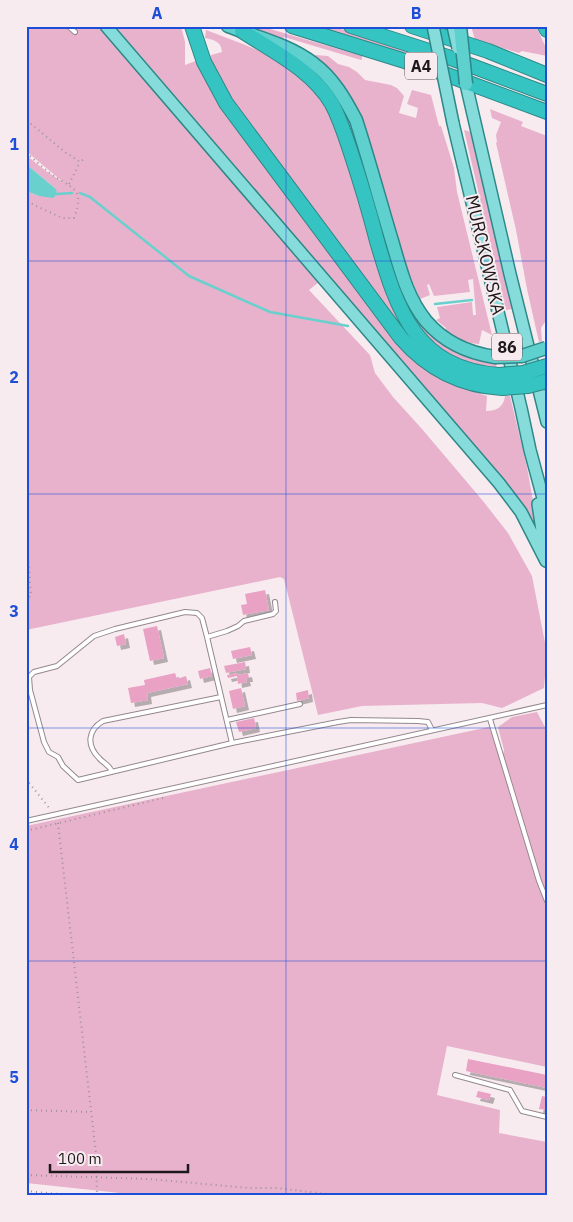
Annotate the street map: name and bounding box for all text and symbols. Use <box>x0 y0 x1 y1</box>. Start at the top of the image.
text: A <box>152 3 163 23</box>
text: B <box>411 3 422 23</box>
road number: A4 <box>405 52 437 80</box>
text: 1 <box>9 134 19 154</box>
street label: MURCKOWSKA <box>461 193 511 318</box>
road number: 86 <box>492 334 522 361</box>
text: 2 <box>9 367 19 387</box>
text: 3 <box>9 601 19 621</box>
text: 4 <box>9 834 19 854</box>
text: 5 <box>9 1067 19 1087</box>
scale bar <box>50 1142 188 1174</box>
text: 100 m <box>58 1149 102 1168</box>

